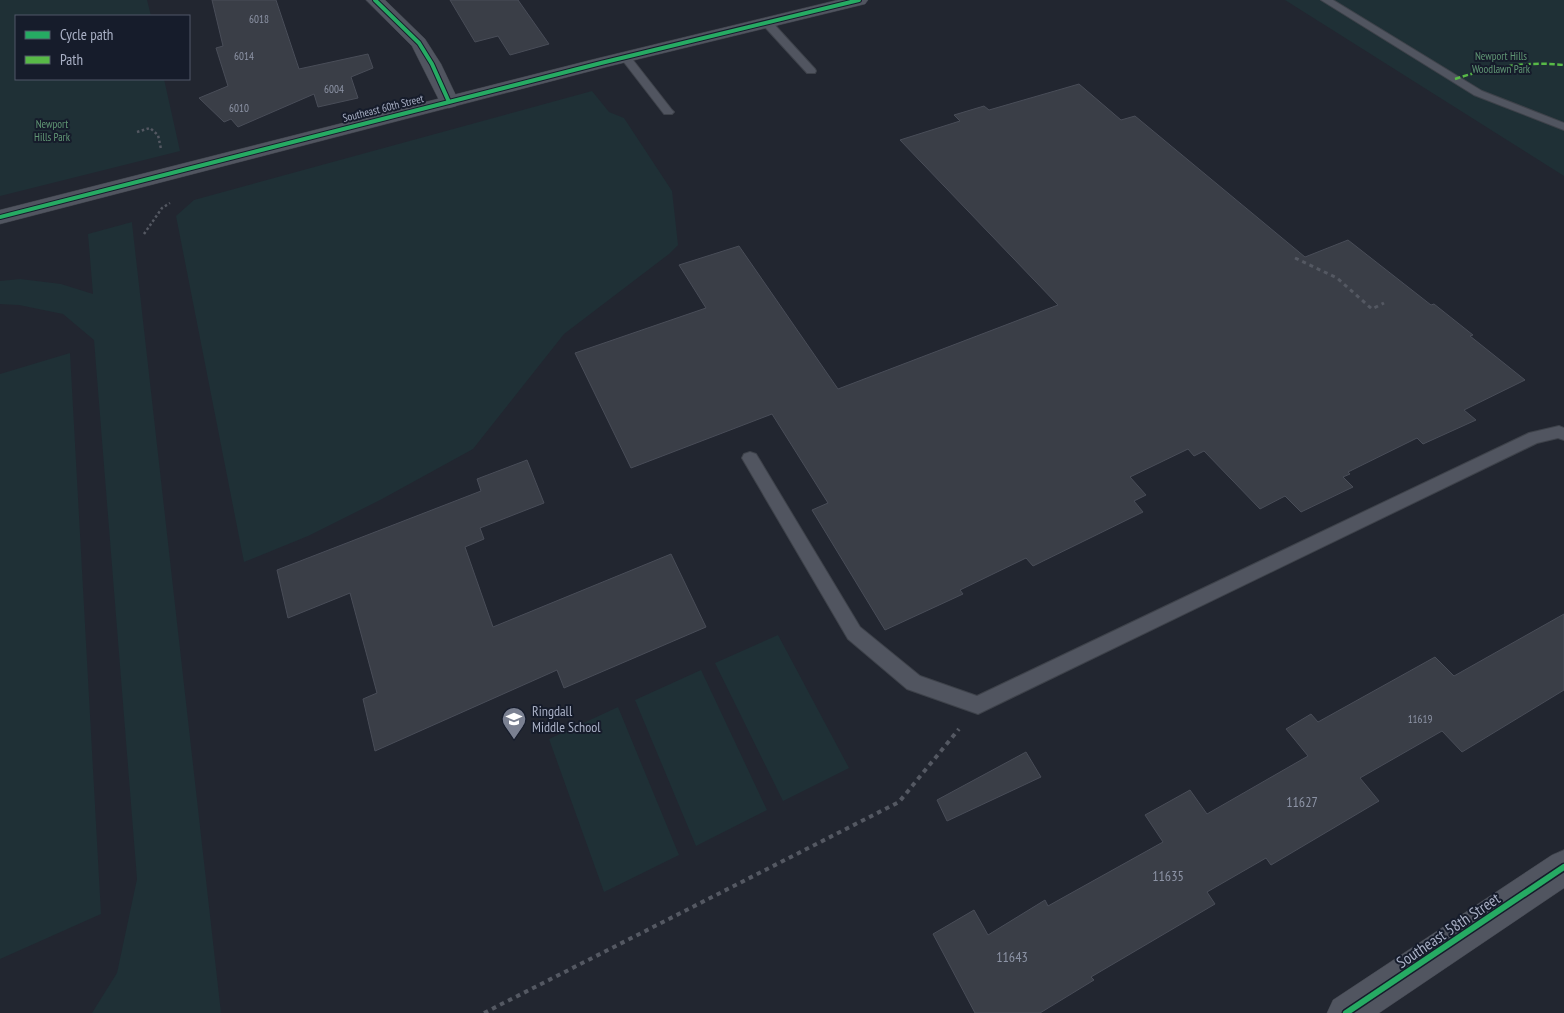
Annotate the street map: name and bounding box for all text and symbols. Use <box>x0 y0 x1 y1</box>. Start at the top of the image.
house number: 6018 <box>249 12 269 26</box>
legend <box>15 15 190 80</box>
text: Cycle path <box>60 25 113 44</box>
house number: 6014 <box>234 49 254 63</box>
park label: Newport Hills Woodlawn Park <box>1472 49 1531 76</box>
text: Path <box>60 50 83 69</box>
house number: 6004 <box>324 82 344 96</box>
street label: Southeast 60th Street <box>341 91 425 125</box>
house number: 6010 <box>229 101 249 115</box>
park label: Newport Hills Park <box>34 117 71 144</box>
place label: Ringdall Middle School <box>532 702 601 736</box>
school or university icon: Ringdall Middle School <box>501 706 527 740</box>
house number: 11619 <box>1408 712 1432 726</box>
house number: 11627 <box>1286 793 1318 811</box>
house number: 11635 <box>1152 867 1184 885</box>
street label: Southeast 58th Street <box>1392 888 1504 972</box>
house number: 11643 <box>996 948 1028 966</box>

